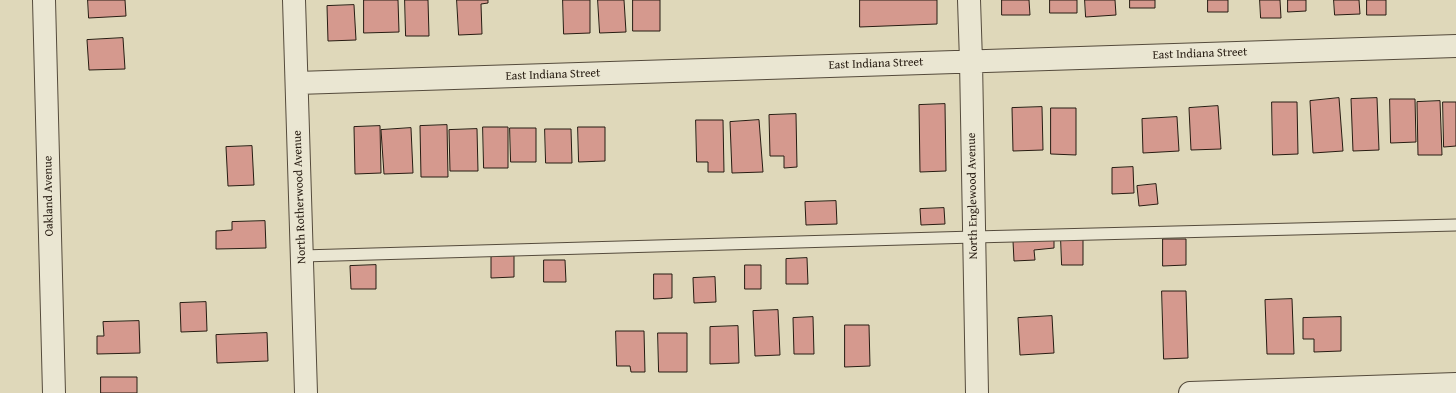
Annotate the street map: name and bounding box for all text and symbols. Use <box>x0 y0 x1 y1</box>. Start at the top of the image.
street label: East Indiana Street <box>1152 45 1248 63</box>
street label: East Indiana Street <box>828 55 924 73</box>
street label: East Indiana Street <box>505 66 601 84</box>
street label: North Rotherwood Avenue <box>290 130 310 264</box>
street label: North Englewood Avenue <box>965 132 981 260</box>
street label: Oakland Avenue <box>41 156 57 236</box>

